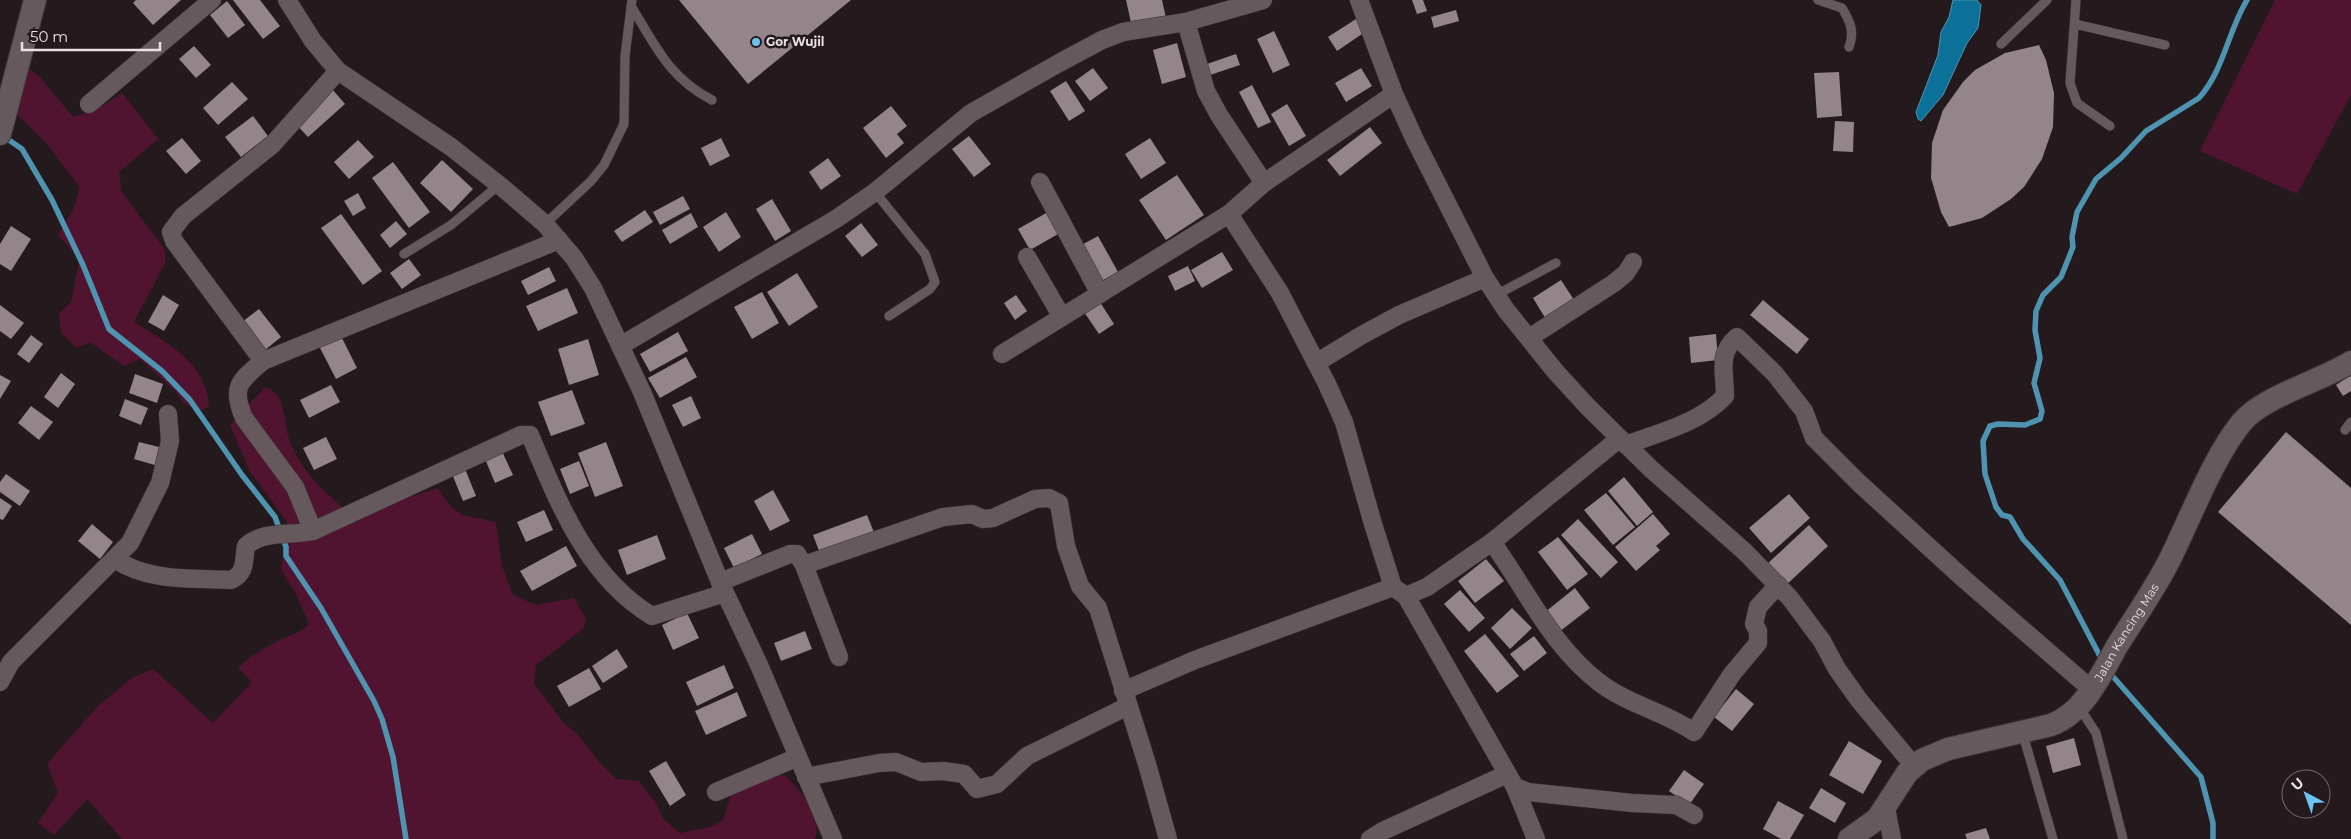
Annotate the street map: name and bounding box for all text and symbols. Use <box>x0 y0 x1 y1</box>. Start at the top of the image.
scale bar <box>22 20 160 52</box>
text: 50 m <box>30 27 68 46</box>
place label: Gor Wujil <box>766 34 824 49</box>
marker: Gor Wujil <box>750 36 762 48</box>
street label: Jalan Kancing Mas <box>2090 580 2162 685</box>
north arrow <box>2281 769 2331 819</box>
text: U <box>2287 774 2308 795</box>

